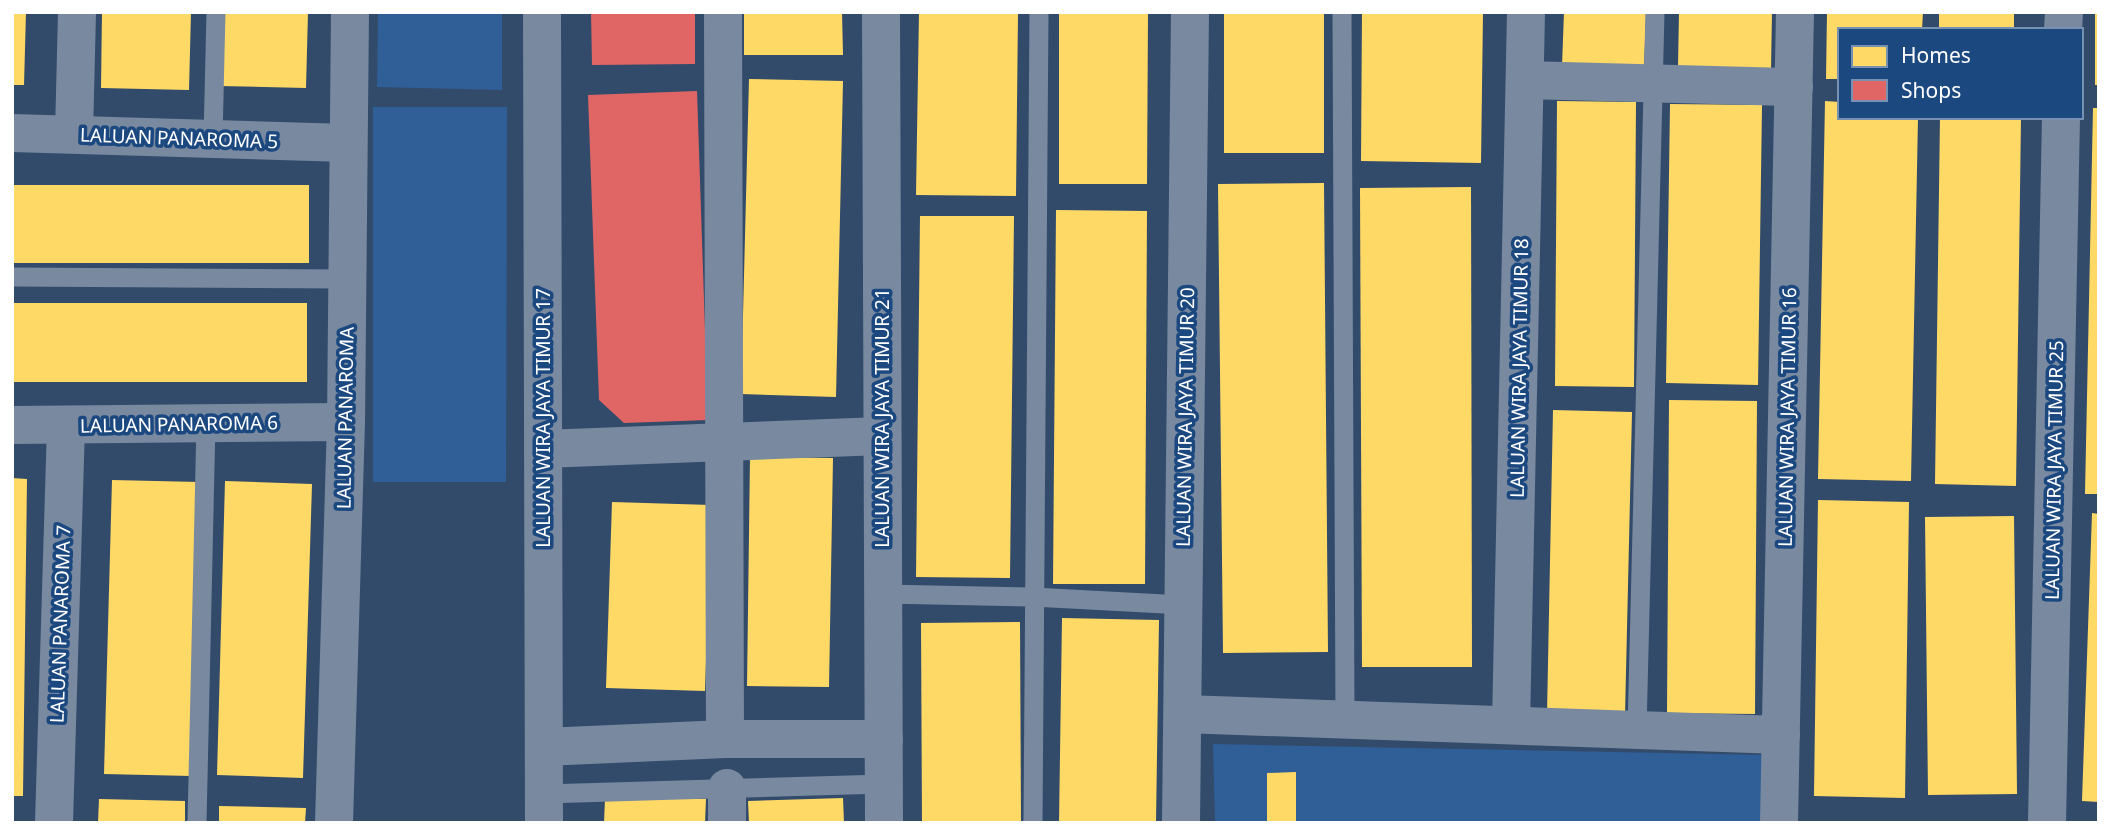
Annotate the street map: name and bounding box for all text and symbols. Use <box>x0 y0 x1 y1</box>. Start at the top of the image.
legend <box>1838 28 2083 119</box>
text: Homes <box>1901 41 1971 69</box>
text: Shops <box>1901 76 1961 104</box>
street label: LALUAN PANAROMA 5 <box>80 122 278 154</box>
street label: LALUAN WIRA JAYA TIMUR 18 <box>1504 238 1534 498</box>
street label: LALUAN WIRA JAYA TIMUR 20 <box>1170 287 1200 547</box>
street label: LALUAN WIRA JAYA TIMUR 16 <box>1772 287 1802 547</box>
street label: LALUAN WIRA JAYA TIMUR 17 <box>530 288 556 548</box>
street label: LALUAN WIRA JAYA TIMUR 21 <box>869 288 895 548</box>
street label: LALUAN PANAROMA <box>330 326 360 509</box>
street label: LALUAN WIRA JAYA TIMUR 25 <box>2039 340 2069 600</box>
street label: LALUAN PANAROMA 6 <box>80 409 278 439</box>
street label: LALUAN PANAROMA 7 <box>44 525 76 723</box>

